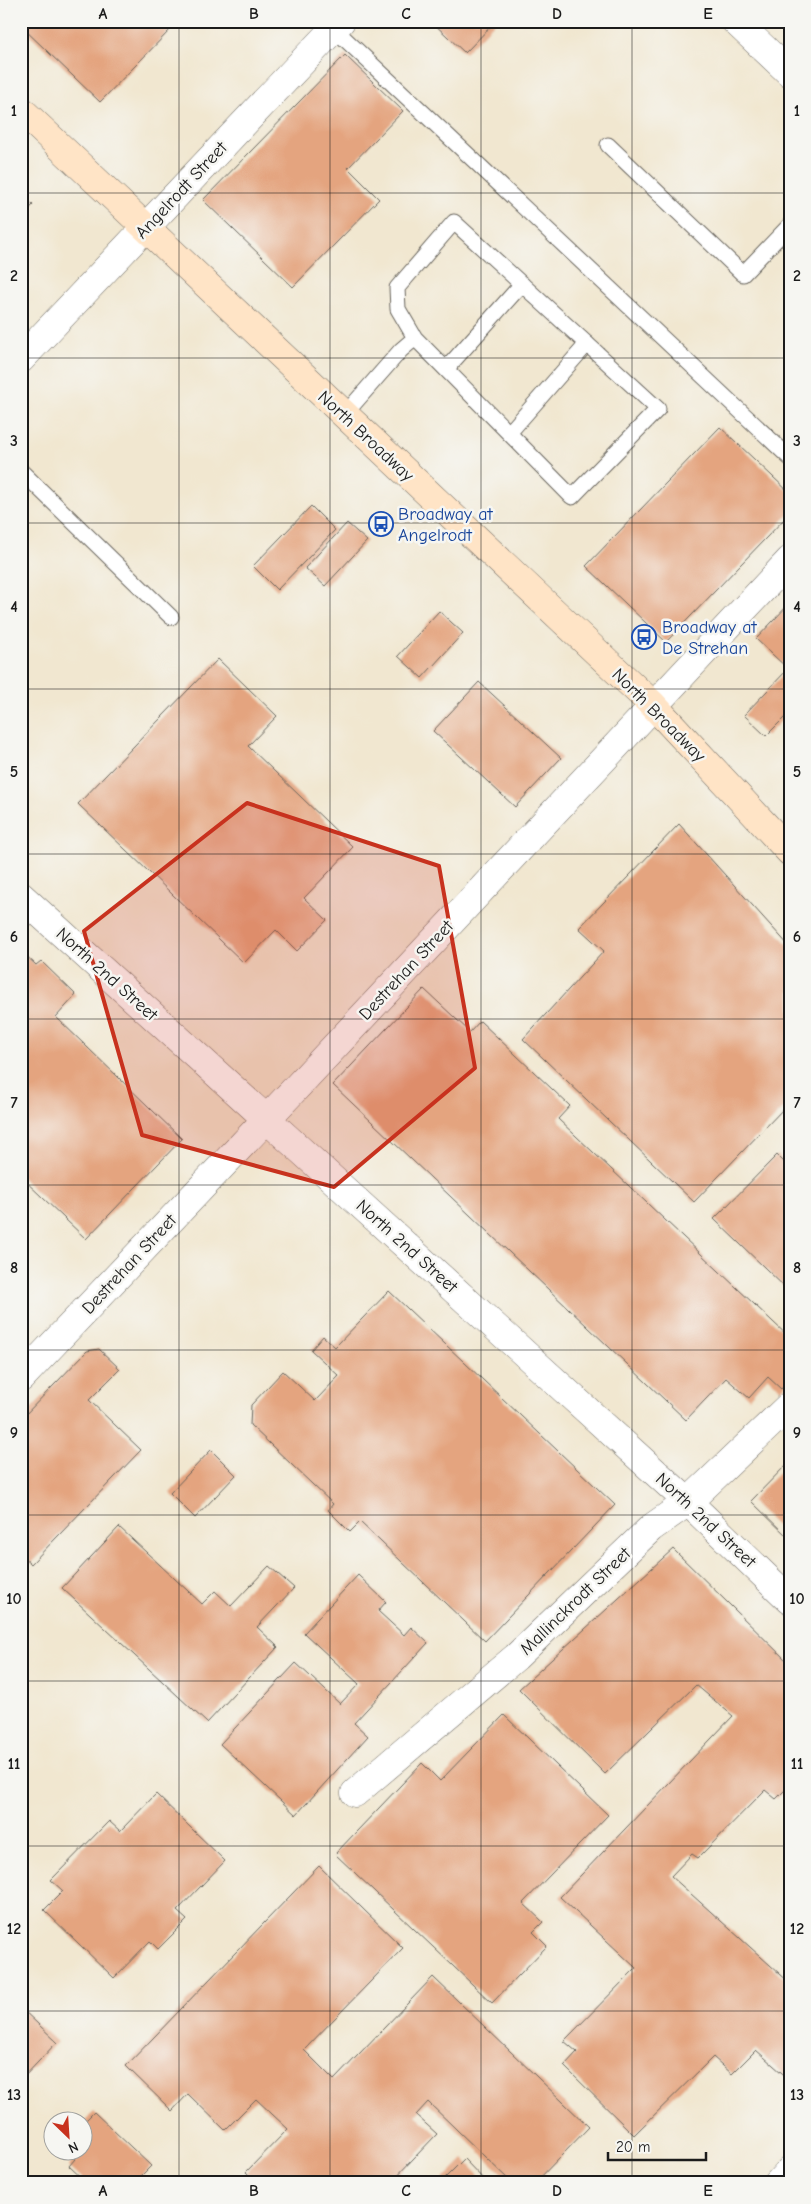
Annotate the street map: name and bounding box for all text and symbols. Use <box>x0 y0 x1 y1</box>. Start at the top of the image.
text: A <box>99 5 108 23</box>
text: B <box>249 5 259 23</box>
text: C <box>401 5 411 23</box>
text: D <box>552 5 562 23</box>
text: E <box>703 5 713 23</box>
text: 1 <box>11 102 17 120</box>
text: 1 <box>794 102 800 120</box>
street label: Angelrodt Street <box>131 137 232 243</box>
text: 2 <box>10 267 18 285</box>
text: 2 <box>793 267 801 285</box>
street label: North Broadway <box>313 387 419 487</box>
text: 3 <box>10 432 18 450</box>
text: 3 <box>793 432 801 450</box>
place label: Broadway at Angelrodt <box>398 504 493 546</box>
bus stop icon: Broadway at Angelrodt <box>368 511 394 537</box>
text: 4 <box>10 598 18 616</box>
text: 4 <box>793 598 801 616</box>
place label: Broadway at De Strehan <box>662 617 757 659</box>
bus stop icon: Broadway at De Strehan <box>631 624 657 650</box>
street label: North Broadway <box>608 664 710 767</box>
text: 5 <box>10 763 18 781</box>
text: 5 <box>793 763 801 781</box>
street label: Destrehan Street <box>355 915 459 1025</box>
street label: North 2nd Street <box>52 923 162 1026</box>
text: 6 <box>10 928 18 946</box>
text: 6 <box>793 928 801 946</box>
text: 7 <box>10 1094 18 1112</box>
text: 7 <box>793 1094 801 1112</box>
street label: North 2nd Street <box>352 1195 462 1298</box>
street label: Destrehan Street <box>78 1209 182 1319</box>
text: 8 <box>10 1259 18 1277</box>
text: 8 <box>793 1259 801 1277</box>
text: 9 <box>10 1424 18 1442</box>
text: 9 <box>793 1424 801 1442</box>
street label: North 2nd Street <box>651 1469 761 1573</box>
street label: Mallinckrodt Street <box>516 1543 636 1660</box>
text: 10 <box>6 1590 22 1608</box>
text: 10 <box>789 1590 805 1608</box>
text: 11 <box>8 1755 20 1773</box>
text: 11 <box>791 1755 803 1773</box>
text: 12 <box>7 1920 21 1938</box>
text: 12 <box>790 1920 804 1938</box>
text: 13 <box>7 2086 21 2104</box>
text: 13 <box>790 2086 804 2104</box>
north arrow <box>42 2112 92 2162</box>
scale bar <box>608 2129 706 2161</box>
text: N <box>66 2138 81 2157</box>
text: 20 m <box>616 2138 650 2156</box>
text: A <box>99 2182 108 2200</box>
text: B <box>249 2182 259 2200</box>
text: C <box>401 2182 411 2200</box>
text: D <box>552 2182 562 2200</box>
text: E <box>703 2182 713 2200</box>

